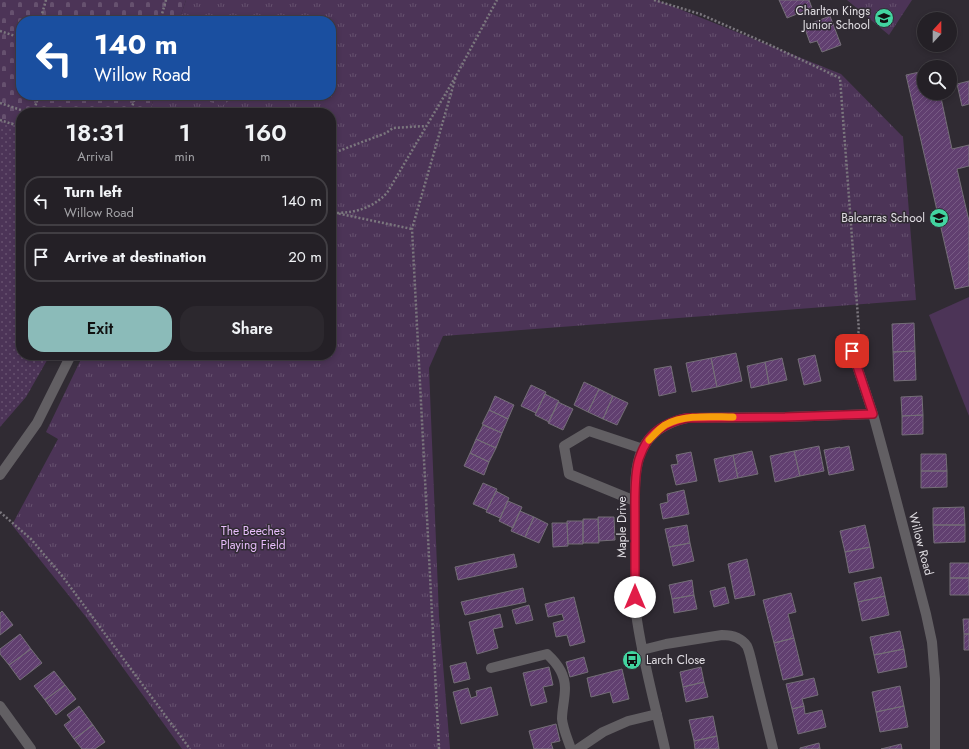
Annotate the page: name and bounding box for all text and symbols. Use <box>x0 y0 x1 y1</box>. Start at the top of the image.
place label: Charlton Kings Junior School <box>796 2 870 34</box>
school or university icon: Charlton Kings Junior School <box>873 7 895 29</box>
north arrow <box>917 12 957 52</box>
map controls <box>917 12 957 100</box>
text: 140 m <box>94 24 178 65</box>
icon: left <box>28 32 80 84</box>
button: search <box>917 60 957 100</box>
text: Willow Road <box>94 62 191 88</box>
text: 18:31 <box>65 115 125 150</box>
text: 1 <box>179 115 191 150</box>
text: 160 <box>244 115 287 150</box>
text: Arrival <box>77 147 113 166</box>
text: min <box>174 147 195 166</box>
text: m <box>260 147 270 166</box>
text: Turn left <box>64 181 122 203</box>
icon: left <box>30 190 52 212</box>
text: 140 m <box>281 190 322 212</box>
text: Willow Road <box>64 203 134 222</box>
school or university icon: Balcarras School <box>928 207 950 229</box>
place label: Balcarras School <box>841 209 925 227</box>
icon: arrive <box>30 246 52 268</box>
text: Arrive at destination <box>64 246 206 268</box>
text: 20 m <box>288 246 322 268</box>
button: Exit <box>28 306 172 352</box>
button: Share <box>180 306 324 352</box>
pin <box>835 334 869 368</box>
icon: arrive <box>841 340 863 362</box>
street label: Maple Drive <box>613 496 631 558</box>
street label: Willow Road <box>904 510 938 578</box>
park label: The Beeches Playing Field <box>220 522 286 554</box>
position arrow <box>614 576 656 618</box>
bus stop icon: Larch Close <box>621 649 643 671</box>
place label: Larch Close <box>646 651 705 669</box>

